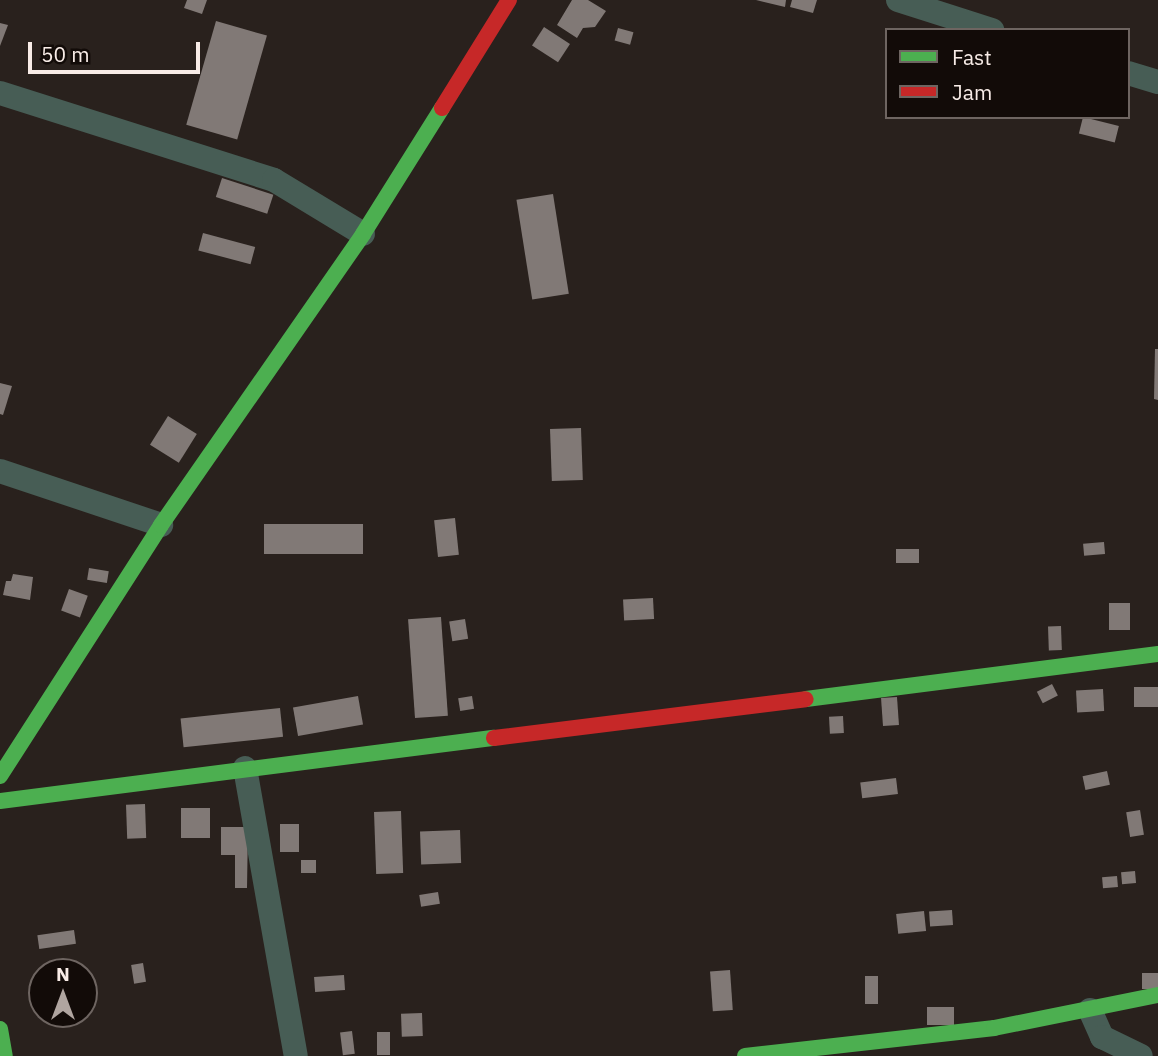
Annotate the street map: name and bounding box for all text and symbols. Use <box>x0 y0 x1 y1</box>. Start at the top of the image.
scale bar <box>32 28 203 72</box>
legend <box>885 28 1130 119</box>
text: 50 m <box>41 40 90 68</box>
text: Fast <box>952 43 992 71</box>
text: Jam <box>952 78 992 106</box>
north arrow <box>28 958 98 1028</box>
text: N <box>56 962 70 986</box>

